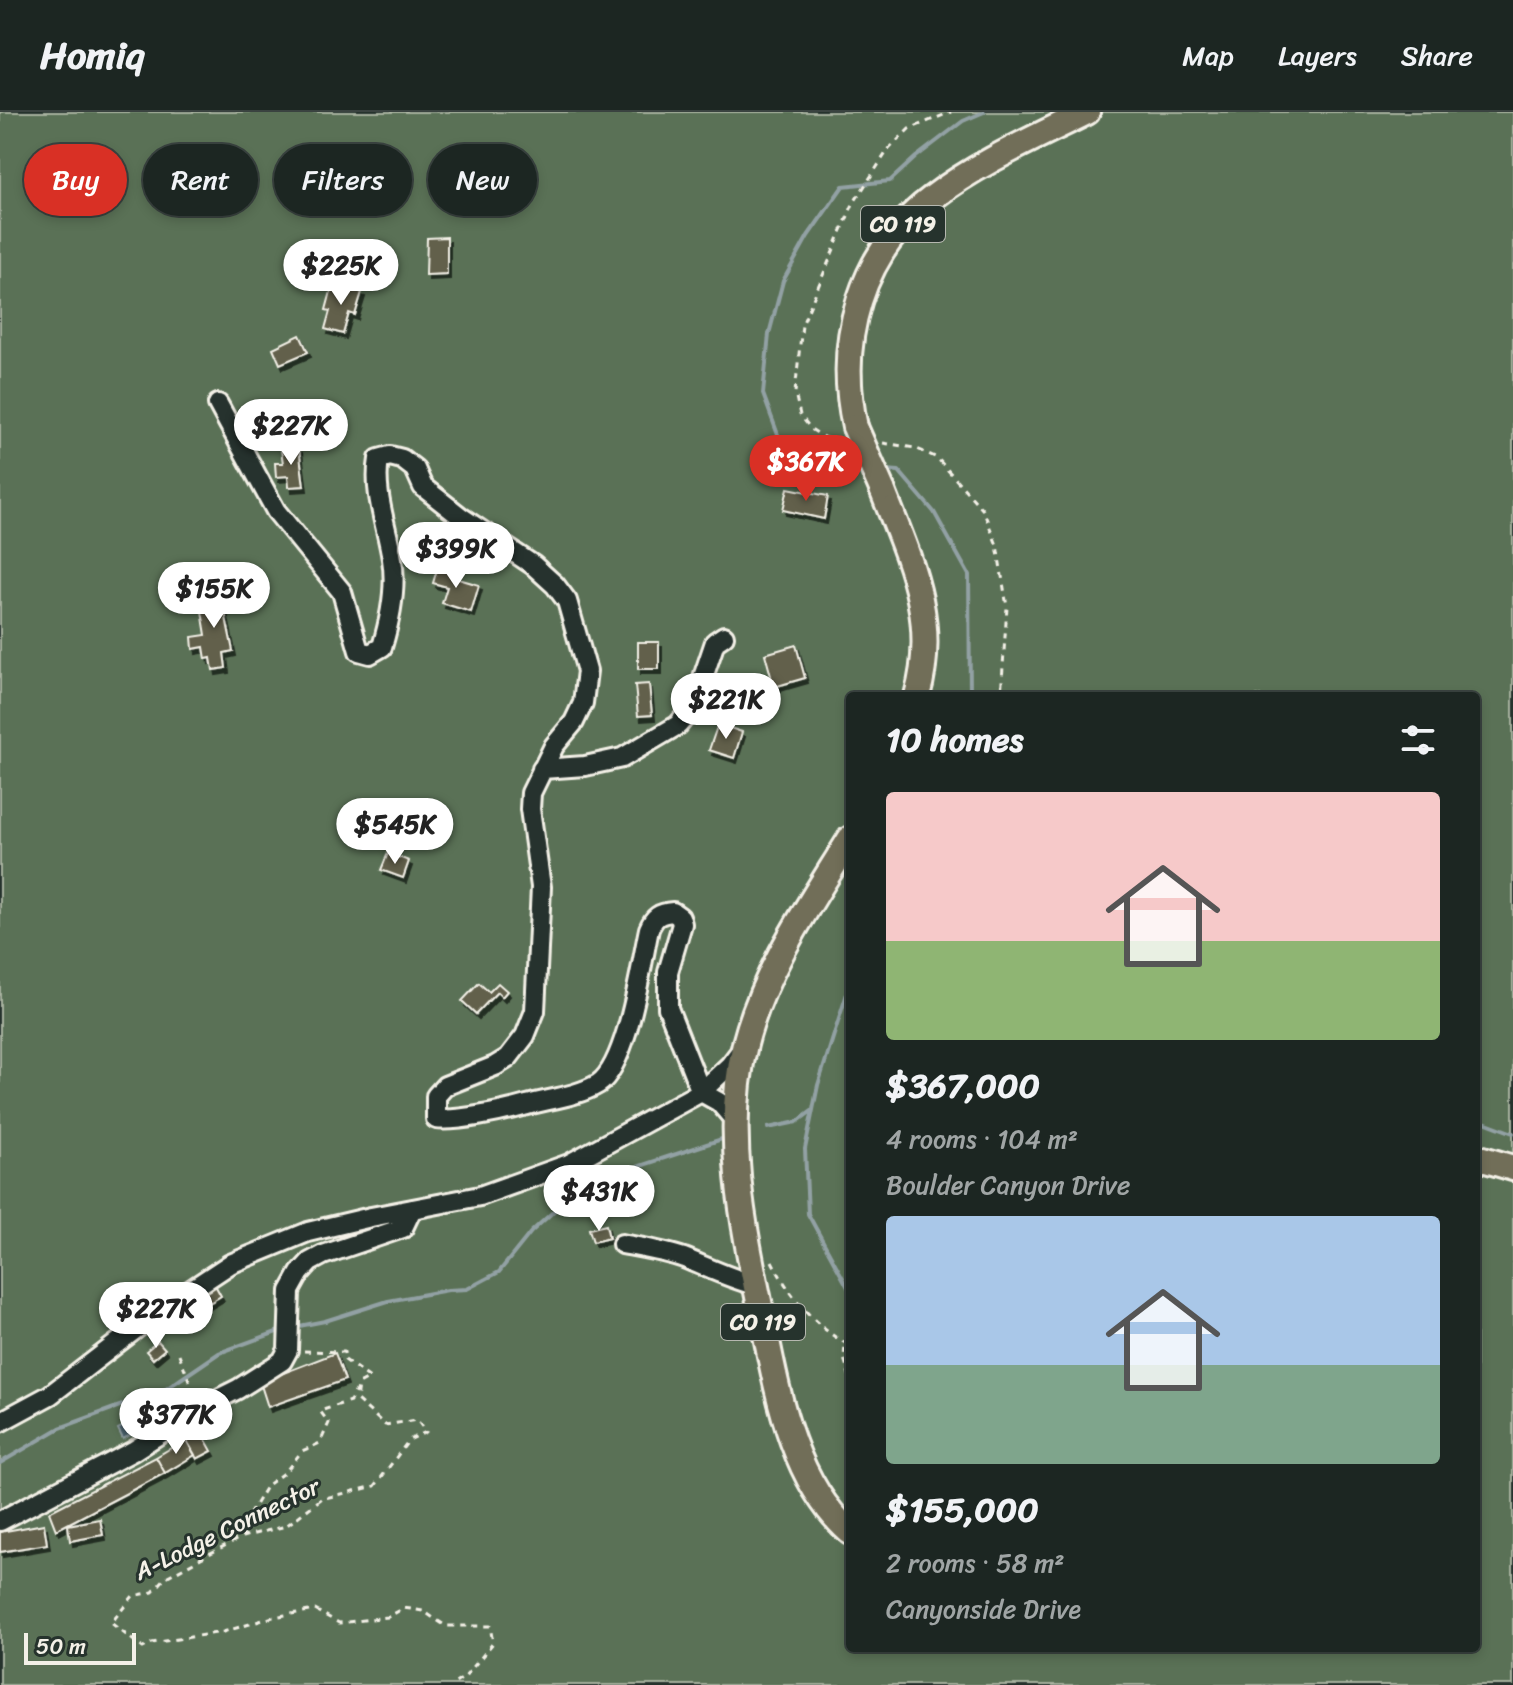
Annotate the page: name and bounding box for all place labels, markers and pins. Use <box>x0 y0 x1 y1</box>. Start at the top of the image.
pin: $225K <box>285 239 397 307</box>
pin: $227K <box>235 399 347 467</box>
pin: $367K <box>750 435 862 503</box>
pin: $399K <box>400 522 512 590</box>
pin: $155K <box>158 562 270 630</box>
pin: $221K <box>670 673 782 741</box>
pin: $545K <box>339 798 451 866</box>
pin: $431K <box>543 1165 655 1233</box>
pin: $227K <box>100 1282 212 1350</box>
pin: $377K <box>120 1388 232 1456</box>

